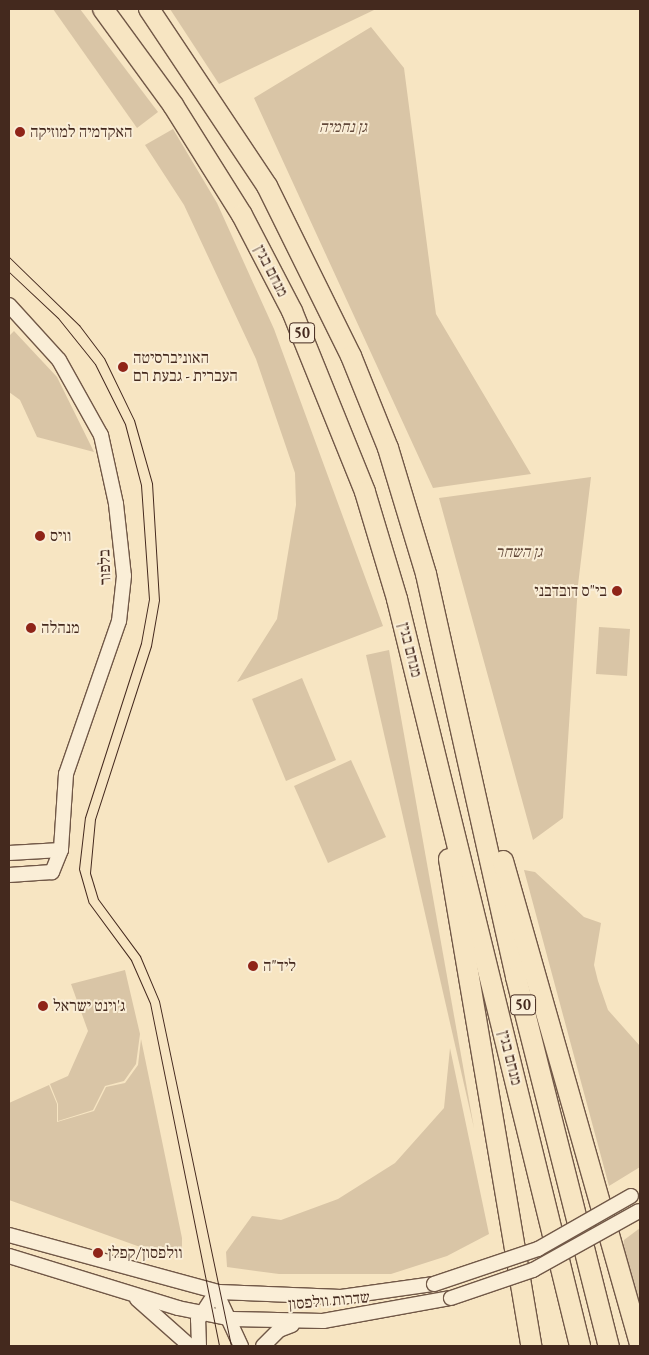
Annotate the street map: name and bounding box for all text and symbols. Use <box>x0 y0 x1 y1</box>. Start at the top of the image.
park label: גן נחמיה <box>319 117 367 137</box>
place label: האקדמיה למוזיקה <box>30 122 132 142</box>
marker: האקדמיה למוזיקה <box>14 126 26 138</box>
street label: מנחם בגין <box>250 242 292 300</box>
road number: 50 <box>288 320 316 346</box>
place label: האוניברסיטה העברית - גבעת רם <box>133 348 238 386</box>
marker: האוניברסיטה העברית - גבעת רם <box>117 361 129 373</box>
place label: וויס <box>50 526 71 546</box>
marker: וויס <box>34 530 46 542</box>
park label: גן השחר <box>496 542 542 562</box>
street label: בלפור <box>95 549 115 585</box>
place label: בי"ס דובדבני <box>534 581 607 601</box>
marker: בי"ס דובדבני <box>611 585 623 597</box>
place label: מנהלה <box>41 618 80 638</box>
street label: מנחם בגין <box>394 621 426 679</box>
marker: מנהלה <box>25 622 37 634</box>
place label: ליד"ה <box>263 956 296 976</box>
marker: ליד"ה <box>247 960 259 972</box>
road number: 50 <box>509 992 537 1018</box>
place label: ג'וינט ישראל <box>53 996 126 1016</box>
marker: ג'וינט ישראל <box>37 1000 49 1012</box>
street label: מנחם בגין <box>494 1029 526 1087</box>
place label: וולפסון/קפלן <box>108 1243 183 1263</box>
marker: וולפסון/קפלן <box>92 1247 104 1259</box>
street label: שדרות וולפסון <box>287 1288 371 1314</box>

